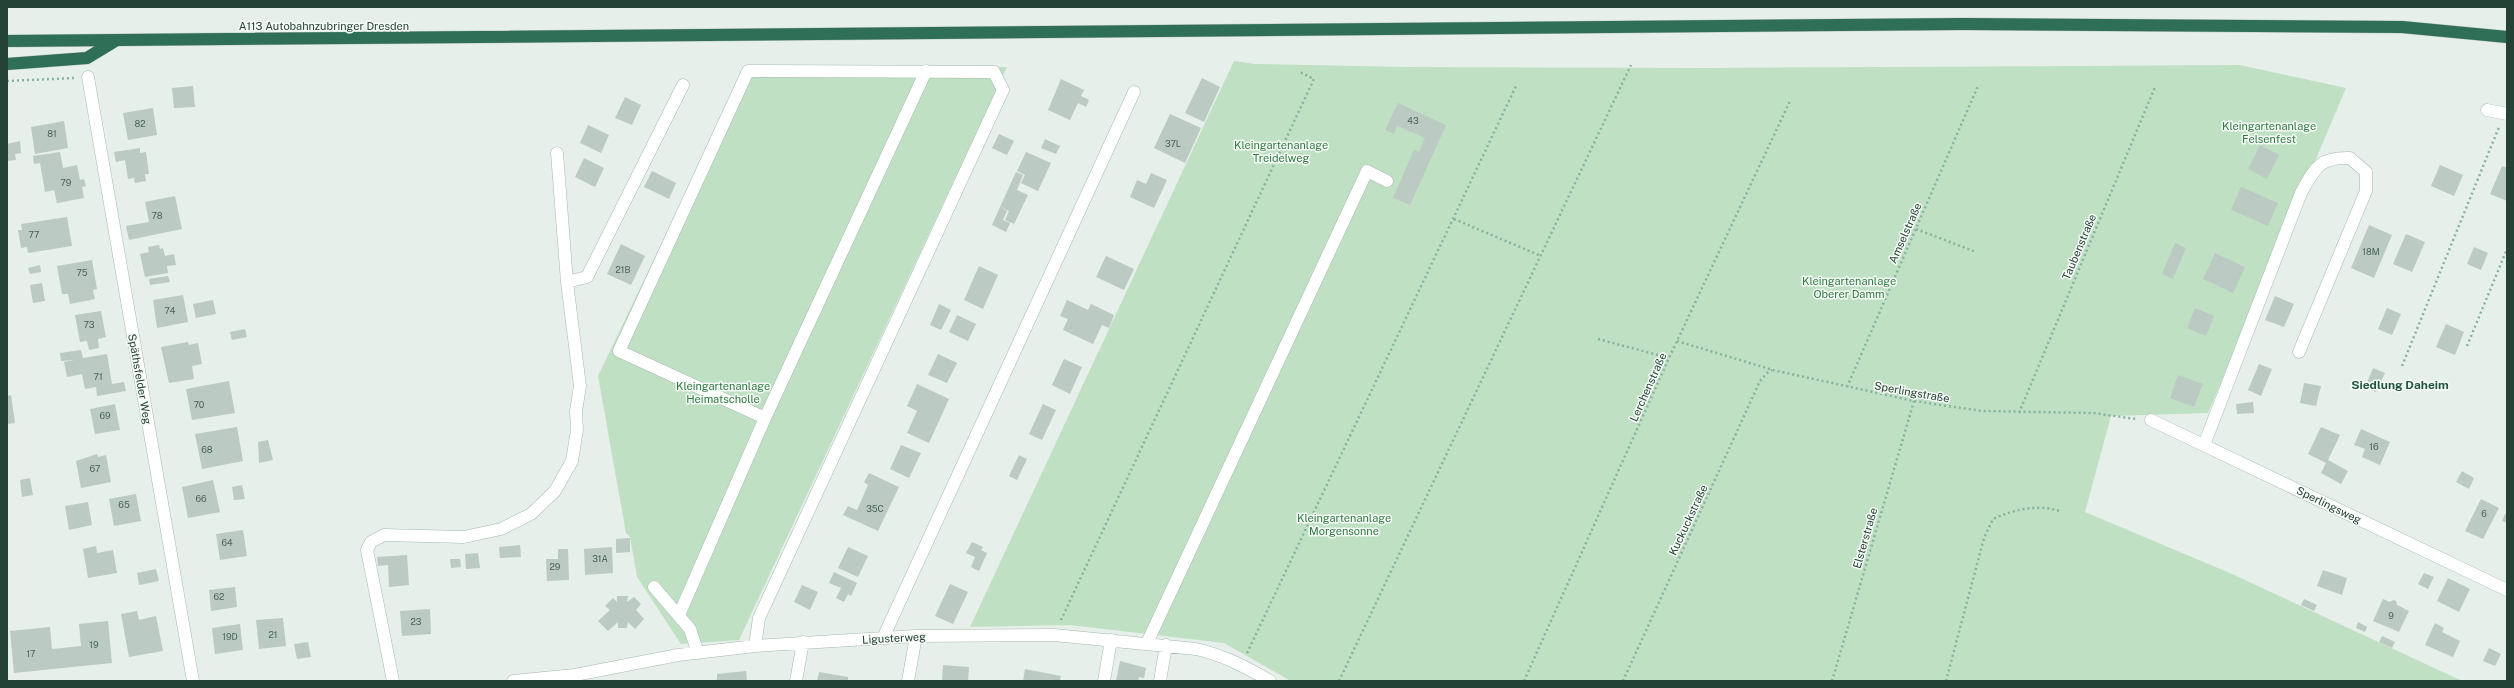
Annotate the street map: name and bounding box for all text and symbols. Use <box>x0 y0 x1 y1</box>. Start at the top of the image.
street label: A113 Autobahnzubringer Dresden <box>239 20 409 32</box>
house number: 43 <box>1407 115 1419 126</box>
house number: 82 <box>134 118 146 129</box>
park label: Kleingartenanlage Felsenfest <box>2222 120 2316 145</box>
house number: 81 <box>47 128 57 139</box>
house number: 37L <box>1165 138 1181 149</box>
park label: Kleingartenanlage Treidelweg <box>1234 139 1328 164</box>
house number: 79 <box>61 177 72 188</box>
street label: Amselstraße <box>1886 201 1924 265</box>
house number: 78 <box>151 210 163 221</box>
street label: Taubenstraße <box>2060 212 2098 282</box>
house number: 77 <box>29 229 39 240</box>
house number: 18M <box>2362 246 2380 257</box>
house number: 21B <box>615 264 631 275</box>
house number: 75 <box>76 267 88 278</box>
park label: Kleingartenanlage Oberer Damm <box>1802 275 1896 300</box>
house number: 74 <box>165 305 176 316</box>
house number: 73 <box>84 319 95 330</box>
street label: Späthsfelder Weg <box>126 333 154 425</box>
street label: Lerchenstraße <box>1627 351 1669 423</box>
house number: 71 <box>93 371 103 382</box>
district label: Siedlung Daheim <box>2351 378 2449 392</box>
street label: Sperlingstraße <box>1873 379 1951 405</box>
park label: Kleingartenanlage Heimatscholle <box>676 380 770 405</box>
house number: 70 <box>194 399 205 410</box>
house number: 69 <box>99 410 111 421</box>
house number: 16 <box>2369 441 2379 452</box>
house number: 68 <box>201 444 213 455</box>
house number: 67 <box>90 463 100 474</box>
street label: Kuckuckstraße <box>1666 483 1710 557</box>
street label: Sperlingsweg <box>2295 484 2363 526</box>
house number: 66 <box>195 493 207 504</box>
house number: 65 <box>118 499 130 510</box>
house number: 35C <box>866 503 884 514</box>
street label: Elsterstraße <box>1851 506 1879 570</box>
house number: 6 <box>2481 508 2487 519</box>
park label: Kleingartenanlage Morgensonne <box>1297 512 1391 537</box>
house number: 64 <box>221 537 233 548</box>
house number: 31A <box>592 553 608 564</box>
house number: 29 <box>550 561 561 572</box>
house number: 62 <box>214 591 224 602</box>
house number: 9 <box>2388 610 2394 621</box>
house number: 23 <box>410 616 422 627</box>
house number: 21 <box>268 629 278 640</box>
street label: Ligusterweg <box>862 630 926 646</box>
house number: 19D <box>222 631 238 642</box>
house number: 19 <box>89 639 99 650</box>
house number: 17 <box>26 648 36 659</box>

